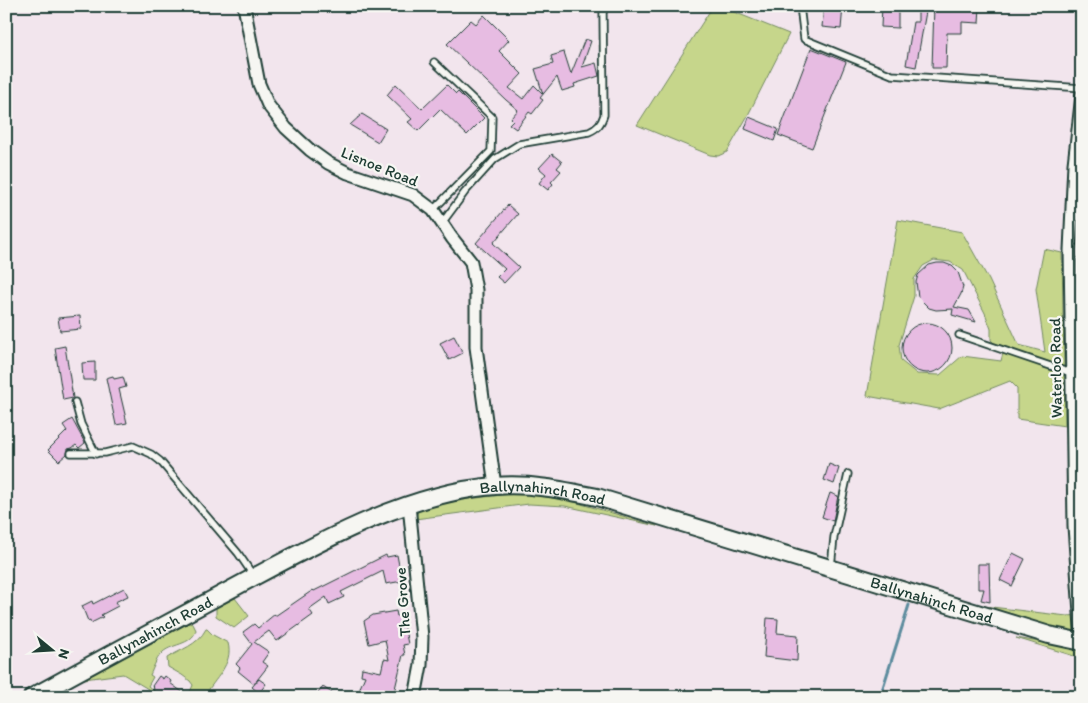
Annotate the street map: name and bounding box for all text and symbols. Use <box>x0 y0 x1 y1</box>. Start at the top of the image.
street label: Lisnoe Road <box>338 142 421 191</box>
street label: Waterloo Road <box>1045 317 1066 418</box>
street label: Ballynahinch Road <box>479 476 608 509</box>
street label: The Grove <box>391 567 414 637</box>
street label: Ballynahinch Road <box>868 572 996 627</box>
street label: Ballynahinch Road <box>95 592 216 669</box>
north arrow <box>28 626 78 676</box>
text: N <box>54 647 73 661</box>

